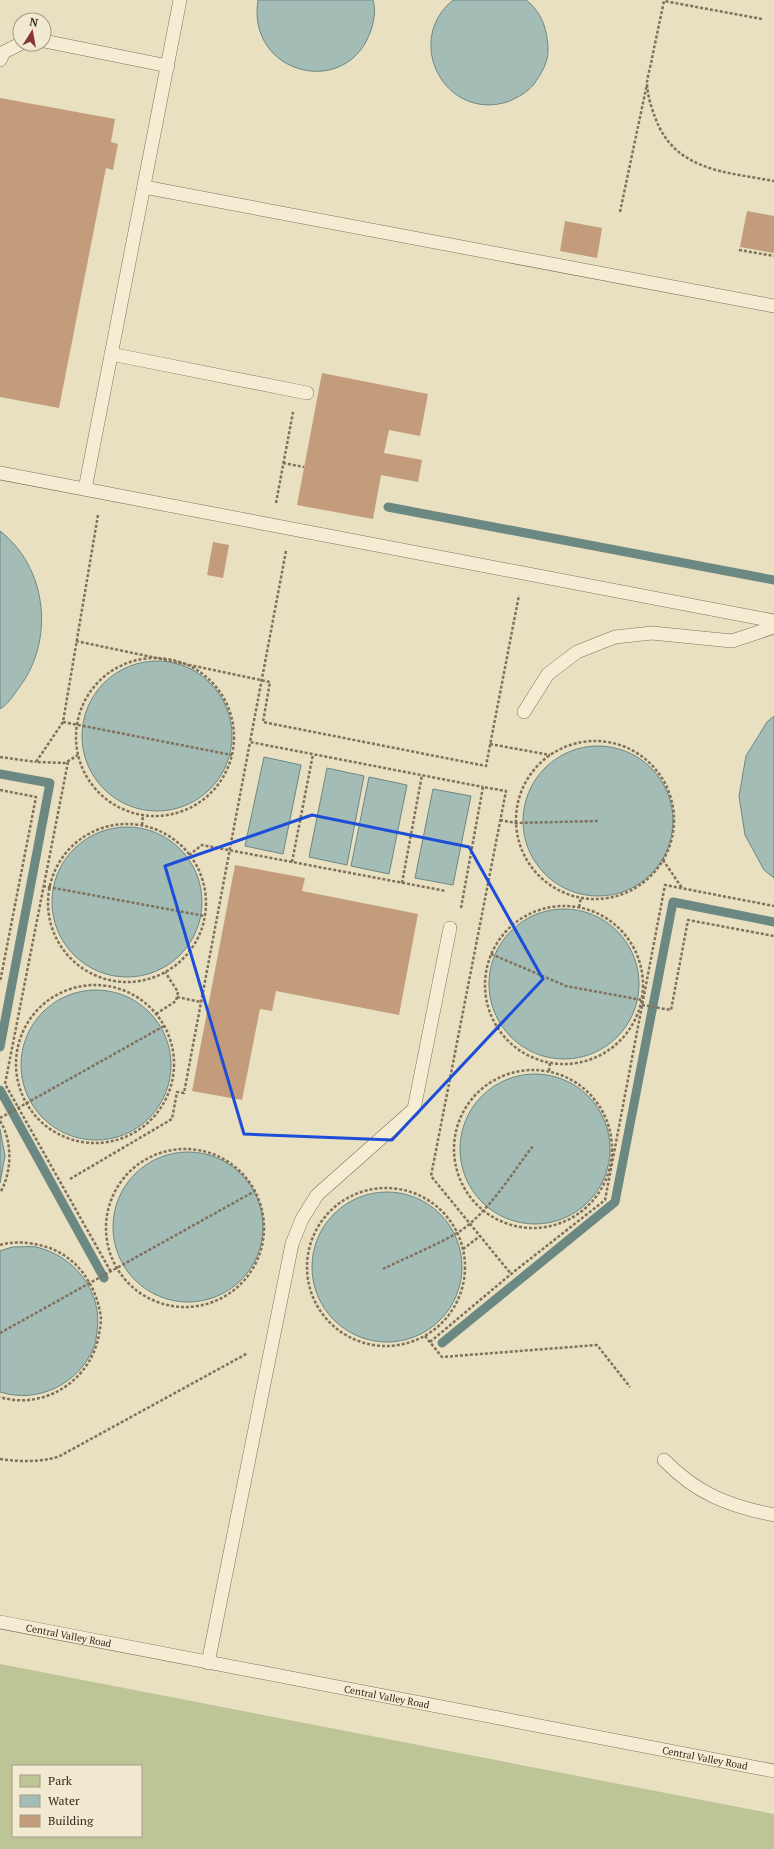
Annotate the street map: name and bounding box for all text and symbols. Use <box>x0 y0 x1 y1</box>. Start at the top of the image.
north arrow <box>12 12 52 52</box>
text: N <box>28 15 40 30</box>
street label: Central Valley Road <box>25 1621 113 1650</box>
street label: Central Valley Road <box>343 1682 431 1712</box>
street label: Central Valley Road <box>661 1744 749 1773</box>
legend <box>12 1765 142 1837</box>
text: Park <box>48 1773 73 1788</box>
text: Water <box>48 1793 80 1808</box>
text: Building <box>48 1813 94 1828</box>

